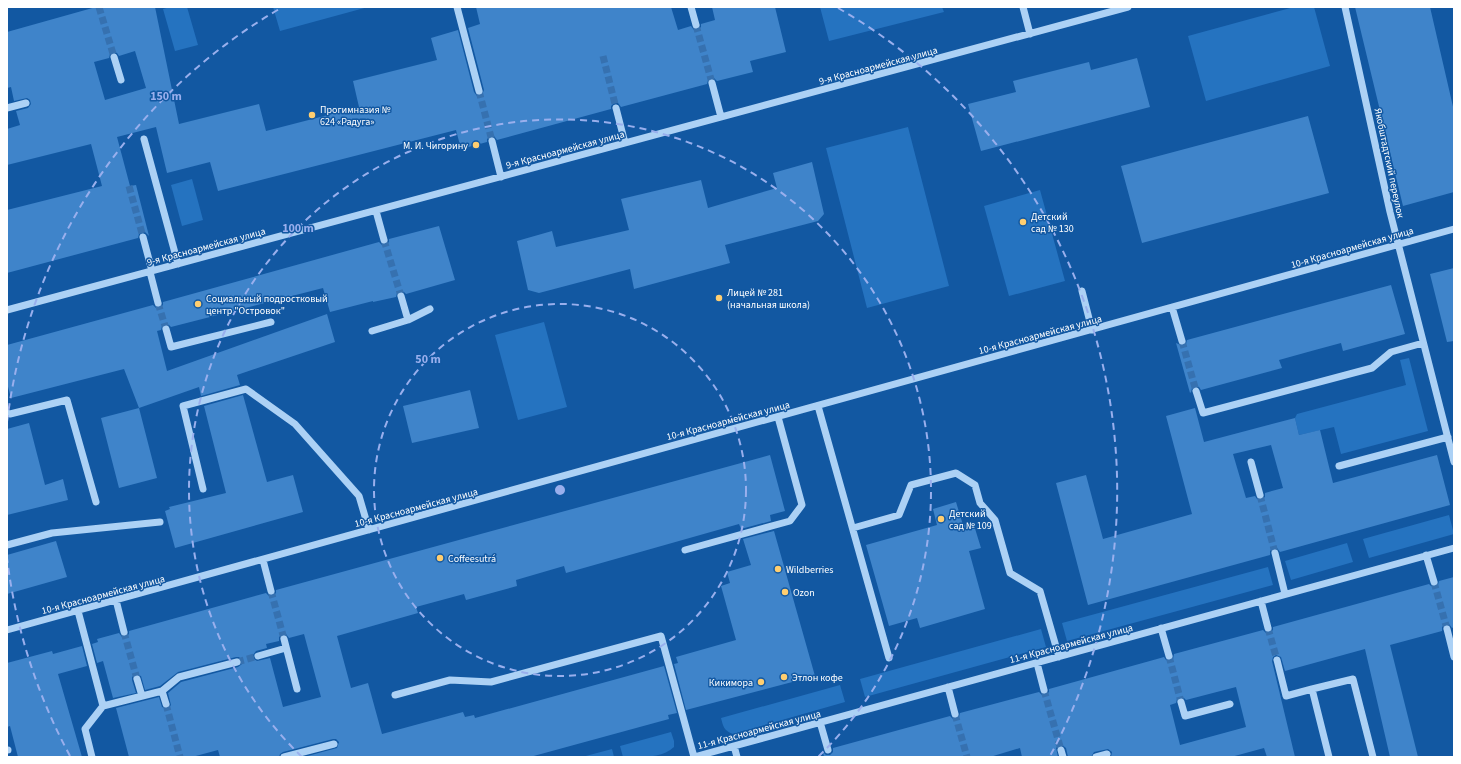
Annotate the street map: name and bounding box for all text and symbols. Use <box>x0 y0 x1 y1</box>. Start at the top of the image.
street label: 9-я Красноармейская улица <box>817 43 939 89</box>
text: 150 m <box>150 88 182 105</box>
place label: Прогимназия № 624 «Радуга» <box>320 103 391 129</box>
street label: Якобштадтский переулок <box>1371 107 1408 220</box>
marker: Прогимназия № 624 «Радуга» <box>307 110 317 120</box>
street label: 9-я Красноармейская улица <box>504 127 626 173</box>
place label: М. И. Чигорину <box>403 139 468 153</box>
marker: М. И. Чигорину <box>471 140 481 150</box>
place label: Детский сад № 130 <box>1031 210 1074 236</box>
marker: Детский сад № 130 <box>1018 217 1028 227</box>
text: 100 m <box>282 220 314 237</box>
street label: 9-я Красноармейская улица <box>145 224 267 270</box>
street label: 10-я Красноармейская улица <box>1289 224 1415 272</box>
place label: Лицей № 281 (начальная школа) <box>727 286 810 312</box>
place label: Социальный подростковый центр "Островок" <box>206 292 328 318</box>
marker: Лицей № 281 (начальная школа) <box>714 293 724 303</box>
marker: Социальный подростковый центр "Островок" <box>193 299 203 309</box>
street label: 10-я Красноармейская улица <box>977 312 1103 358</box>
text: 50 m <box>415 351 441 368</box>
street label: 10-я Красноармейская улица <box>665 398 791 444</box>
centre of rings <box>553 483 567 497</box>
street label: 10-я Красноармейская улица <box>353 485 479 531</box>
place label: Детский сад № 109 <box>949 507 992 533</box>
marker: Детский сад № 109 <box>936 514 946 524</box>
place label: Coffeesutrá <box>448 552 496 566</box>
marker: Coffeesutrá <box>435 553 445 563</box>
place label: Wildberries <box>786 563 833 577</box>
marker: Wildberries <box>773 564 783 574</box>
street label: 10-я Красноармейская улица <box>40 572 166 618</box>
place label: Ozon <box>793 586 815 600</box>
marker: Ozon <box>780 587 790 597</box>
street label: 11-я Красноармейская улица <box>1008 621 1134 667</box>
place label: Этлон кофе <box>792 671 843 685</box>
marker: Этлон кофе <box>779 672 789 682</box>
place label: Кикимора <box>709 676 753 690</box>
marker: Кикимора <box>756 677 766 687</box>
street label: 11-я Красноармейская улица <box>696 707 822 753</box>

